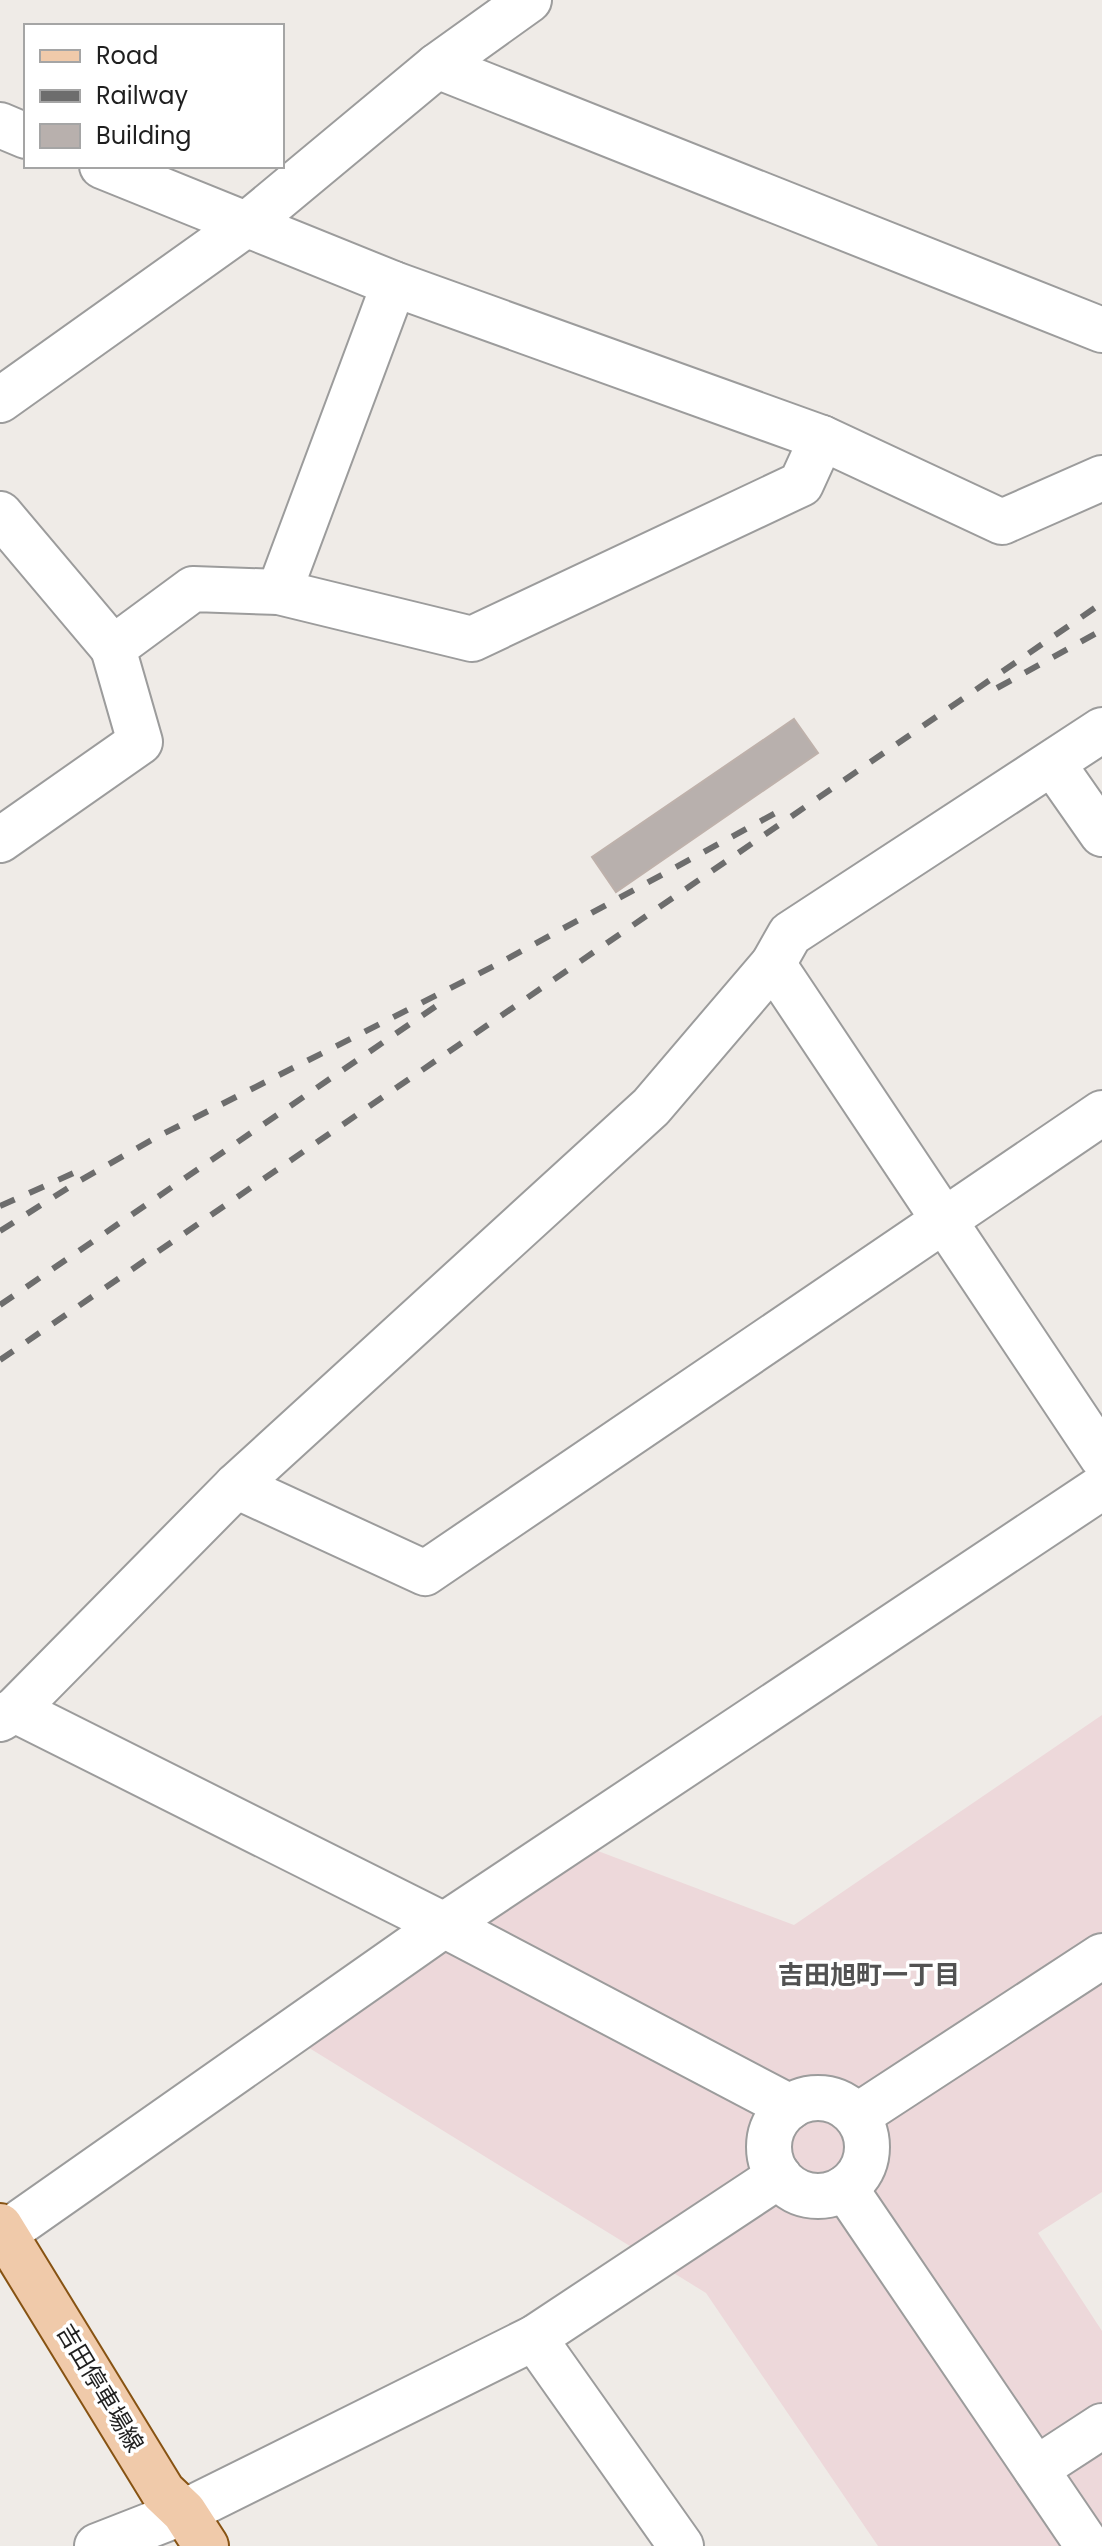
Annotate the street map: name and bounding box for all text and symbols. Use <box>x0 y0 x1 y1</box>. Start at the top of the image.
legend <box>24 24 284 168</box>
text: Road <box>96 39 158 72</box>
text: Railway <box>96 79 189 112</box>
text: Building <box>96 119 192 152</box>
district label: 吉田旭町一丁目 <box>778 1957 960 1993</box>
street label: 吉田停車場線 <box>49 2318 152 2458</box>

